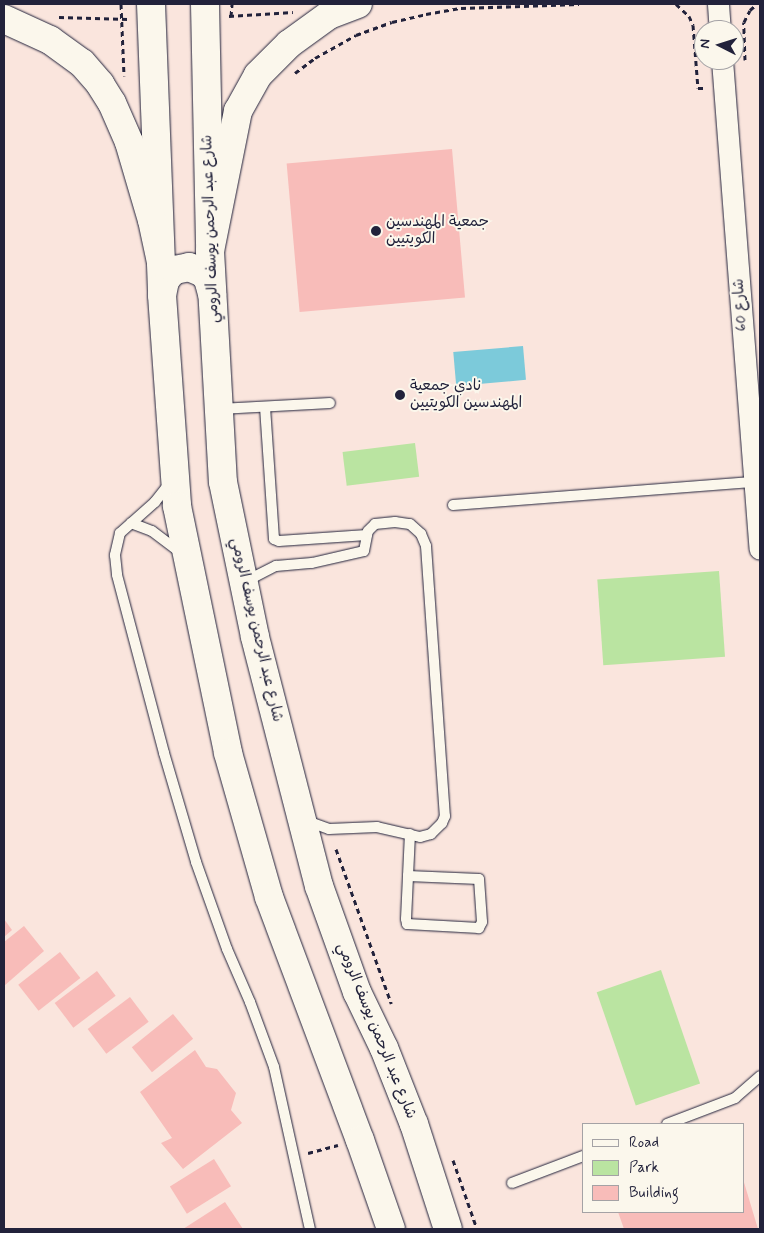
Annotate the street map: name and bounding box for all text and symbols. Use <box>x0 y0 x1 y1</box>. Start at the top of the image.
north arrow <box>694 20 744 70</box>
text: N <box>696 38 714 49</box>
street label: شارع عبد الرحمن يوسف الرومي <box>199 135 223 323</box>
place label: جمعية المهندسين الكويتيين <box>386 213 489 248</box>
marker: جمعية المهندسين الكويتيين <box>370 225 382 237</box>
street label: شارع 60 <box>730 278 752 332</box>
place label: نادي جمعية المهندسين الكويتيين <box>410 377 522 412</box>
marker: نادي جمعية المهندسين الكويتيين <box>394 389 406 401</box>
street label: شارع عبد الرحمن يوسف الرومي <box>226 536 286 724</box>
street label: شارع عبد الرحمن يوسف الرومي <box>332 940 420 1122</box>
legend <box>582 1123 744 1213</box>
text: Road <box>629 1133 659 1153</box>
text: Park <box>629 1158 659 1178</box>
text: Building <box>629 1183 679 1203</box>

